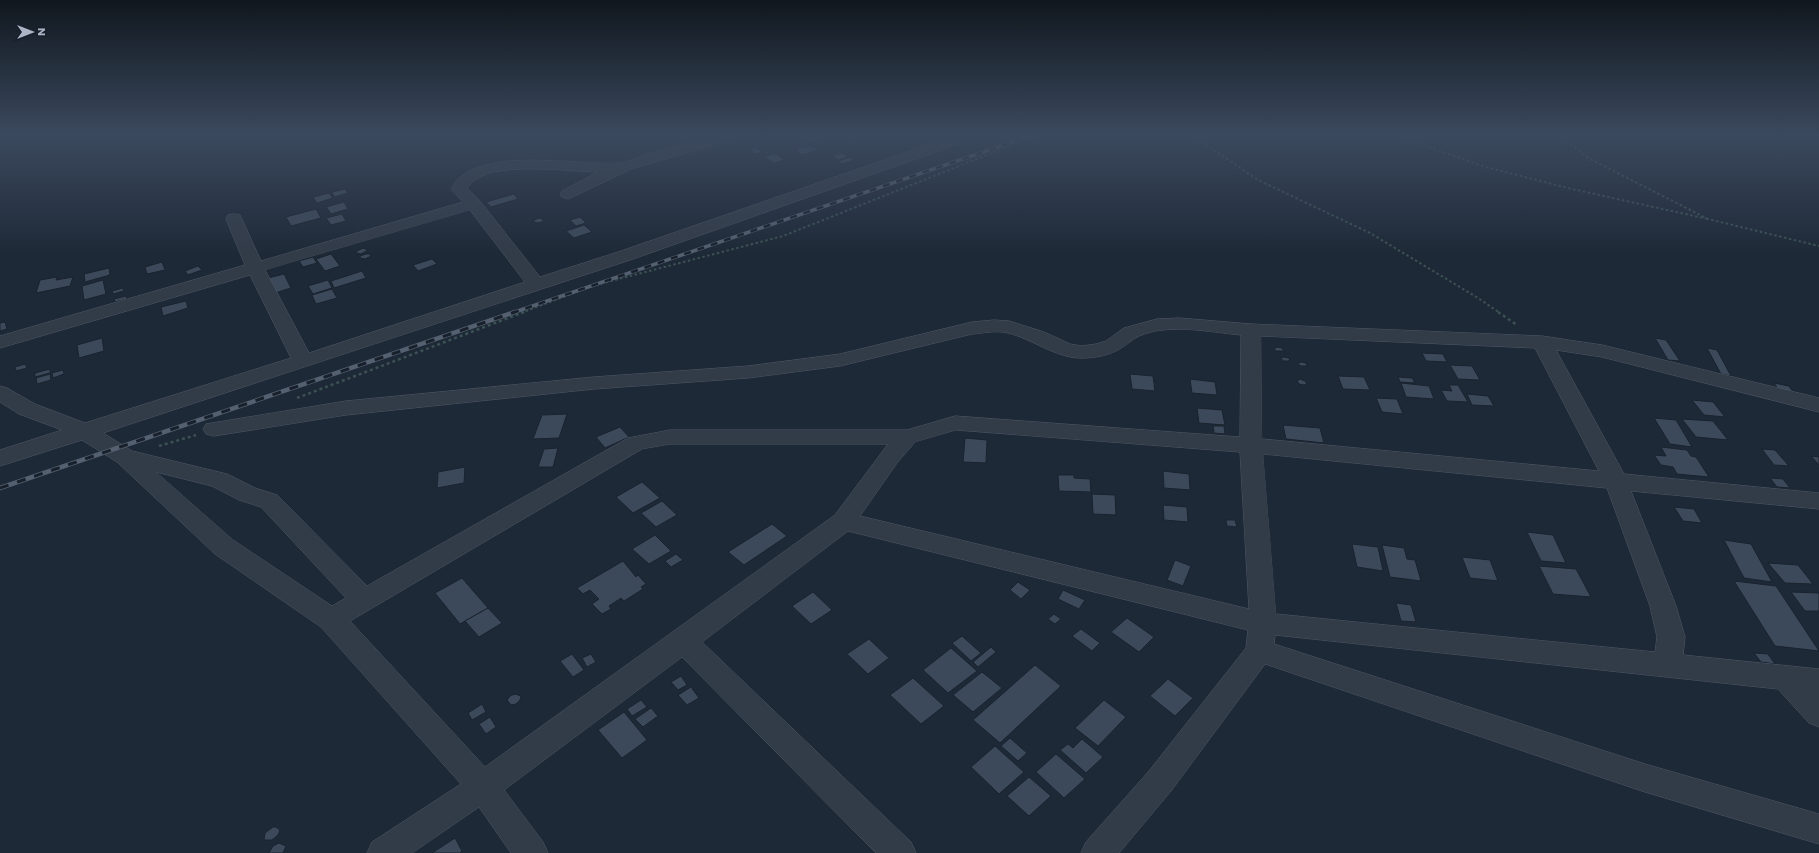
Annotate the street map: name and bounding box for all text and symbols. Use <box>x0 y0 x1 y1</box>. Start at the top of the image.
north arrow <box>12 12 52 52</box>
text: N <box>34 28 50 36</box>

